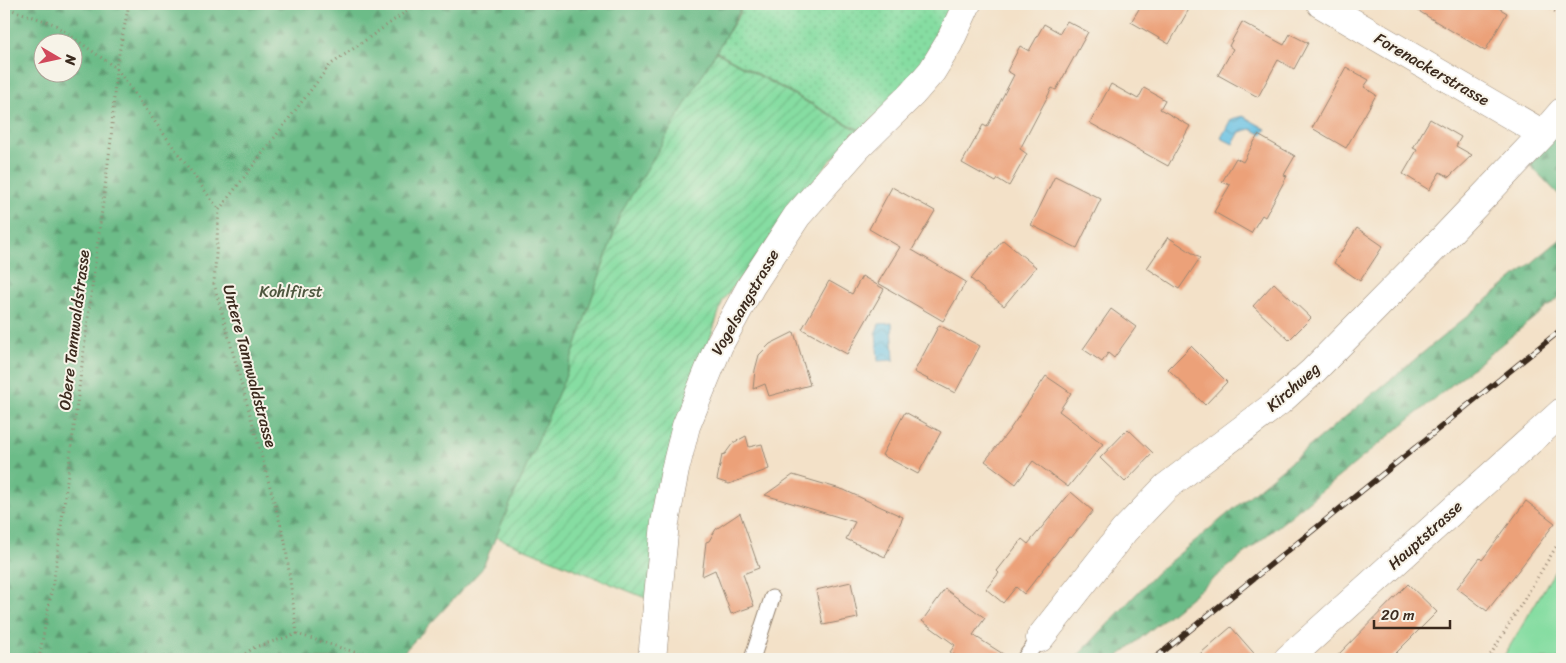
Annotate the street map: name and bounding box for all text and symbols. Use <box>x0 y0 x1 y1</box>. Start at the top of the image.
street label: Forenackerstrasse <box>1369 24 1495 114</box>
north arrow <box>32 32 82 82</box>
text: N <box>57 52 84 67</box>
street label: Vogelsangstrasse <box>703 243 787 361</box>
street label: Obere Tannwaldstrasse <box>50 248 98 412</box>
park label: Kohlfirst <box>259 277 323 306</box>
street label: Untere Tannwaldstrasse <box>214 281 286 451</box>
street label: Kirchweg <box>1259 355 1327 419</box>
street label: Hauptstrasse <box>1380 493 1470 577</box>
scale bar <box>1374 598 1450 630</box>
text: 20 m <box>1381 602 1415 628</box>

